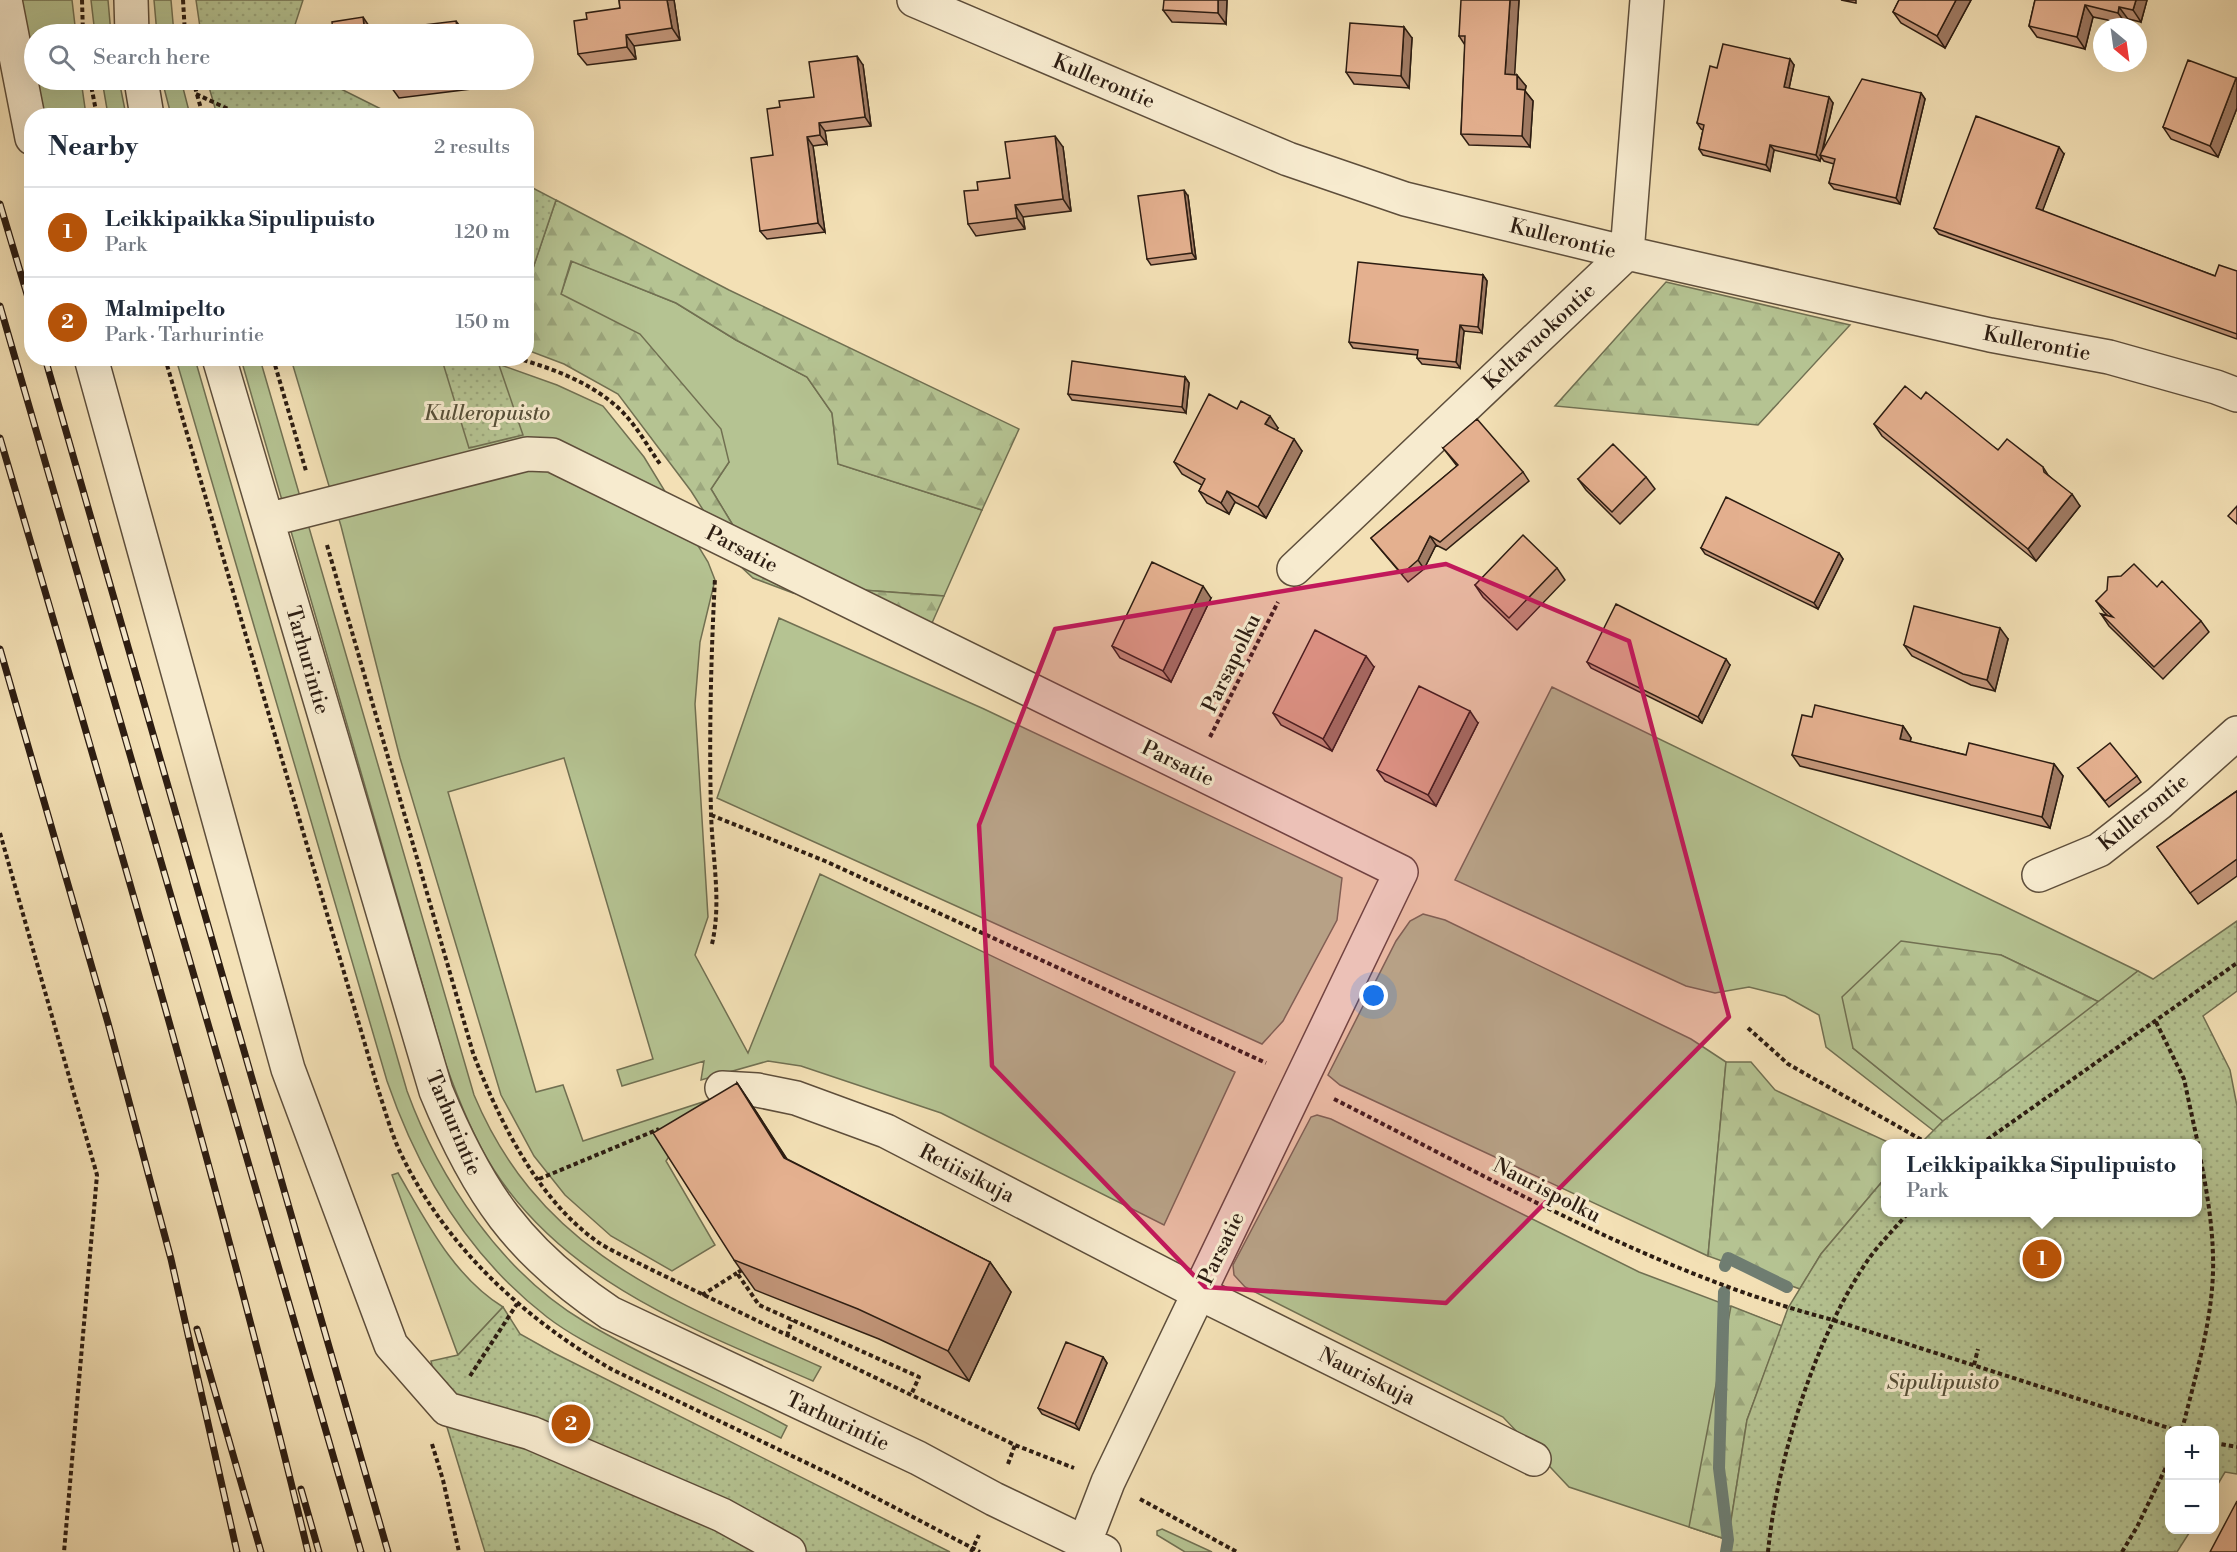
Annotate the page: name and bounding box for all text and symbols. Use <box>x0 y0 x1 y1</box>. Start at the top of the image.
north arrow <box>2093 18 2147 72</box>
search box <box>24 24 534 90</box>
icon: search <box>45 41 78 74</box>
text: Search here <box>93 44 210 71</box>
street label: Kullerontie <box>1048 49 1159 115</box>
text: Nearby <box>48 131 138 163</box>
text: 2 results <box>434 135 510 160</box>
text: Leikkipaikka Sipulipuisto <box>105 206 375 233</box>
street label: Kullerontie <box>1507 213 1619 265</box>
text: 1 <box>63 220 72 245</box>
text: 120 m <box>455 220 510 245</box>
text: Park <box>105 233 147 258</box>
street label: Keltavuokontie <box>1478 278 1601 396</box>
text: Malmipelto <box>105 296 226 323</box>
text: 2 <box>61 310 74 335</box>
text: 150 m <box>455 310 510 335</box>
street label: Kullerontie <box>1981 321 2093 367</box>
text: Park · Tarhurintie <box>105 323 264 348</box>
park label: Kulleropuisto <box>424 401 550 427</box>
street label: Parsatie <box>701 521 782 579</box>
street label: Tarhurintie <box>279 603 335 717</box>
street label: Parsapolku <box>1197 610 1267 717</box>
street label: Parsatie <box>1137 735 1218 793</box>
street label: Kullerontie <box>2093 768 2194 857</box>
your location <box>1359 981 1388 1010</box>
street label: Tarhurintie <box>419 1067 487 1180</box>
street label: Retiisikuja <box>915 1139 1019 1209</box>
popup <box>1881 1139 2202 1217</box>
text: Leikkipaikka Sipulipuisto <box>1906 1152 2177 1179</box>
street label: Naurispolku <box>1488 1153 1605 1229</box>
text: Park <box>1906 1179 1948 1204</box>
street label: Parsatie <box>1193 1208 1251 1289</box>
pin: 1 <box>2022 1236 2062 1282</box>
street label: Nauriskuja <box>1314 1342 1420 1412</box>
park label: Sipulipuisto <box>1887 1370 1999 1396</box>
street label: Tarhurintie <box>782 1387 894 1457</box>
pin: 2 <box>552 1402 590 1446</box>
map controls <box>2165 1426 2219 1534</box>
button: + <box>2165 1426 2219 1480</box>
button: − <box>2165 1480 2219 1534</box>

